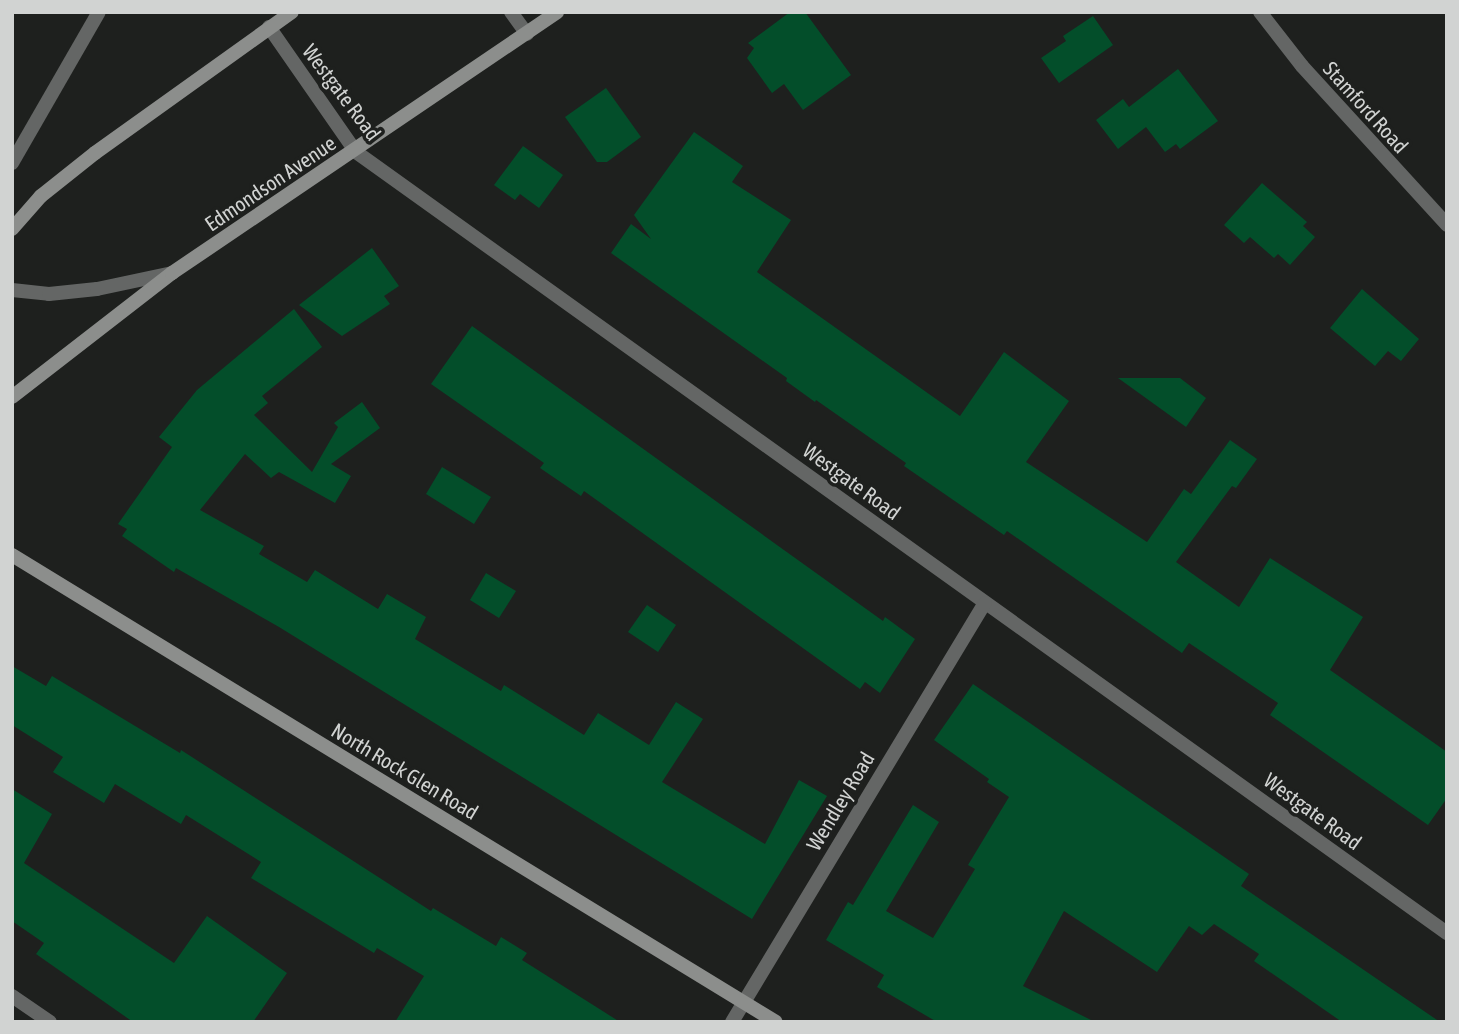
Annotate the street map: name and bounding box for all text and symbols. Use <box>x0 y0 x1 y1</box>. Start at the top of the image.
street label: Westgate Road <box>298 39 386 145</box>
street label: Stamford Road <box>1318 56 1414 158</box>
street label: Edmondson Avenue <box>200 130 340 236</box>
street label: Westgate Road <box>798 437 906 525</box>
street label: North Rock Glen Road <box>327 717 483 825</box>
street label: Wendley Road <box>801 747 879 855</box>
street label: Westgate Road <box>1259 767 1367 855</box>

